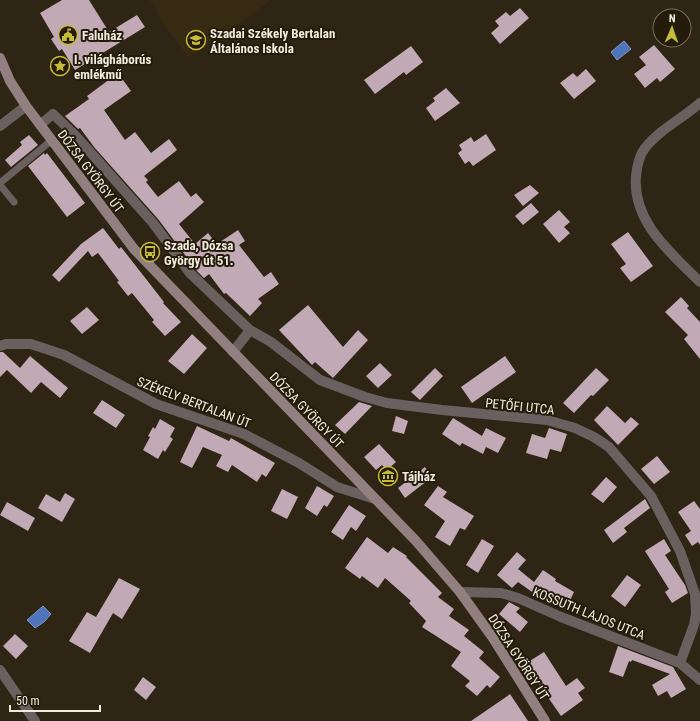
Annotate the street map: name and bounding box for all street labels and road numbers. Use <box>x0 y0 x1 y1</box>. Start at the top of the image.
street label: DÓZSA GYÖRGY ÚT <box>55 127 127 216</box>
street label: DÓZSA GYÖRGY ÚT <box>267 369 347 452</box>
street label: SZÉKELY BERTALAN ÚT <box>135 374 253 431</box>
street label: PETŐFI UTCA <box>485 395 556 418</box>
street label: KOSSUTH LAJOS UTCA <box>531 584 648 643</box>
street label: DÓZSA GYÖRGY ÚT <box>485 611 552 703</box>

